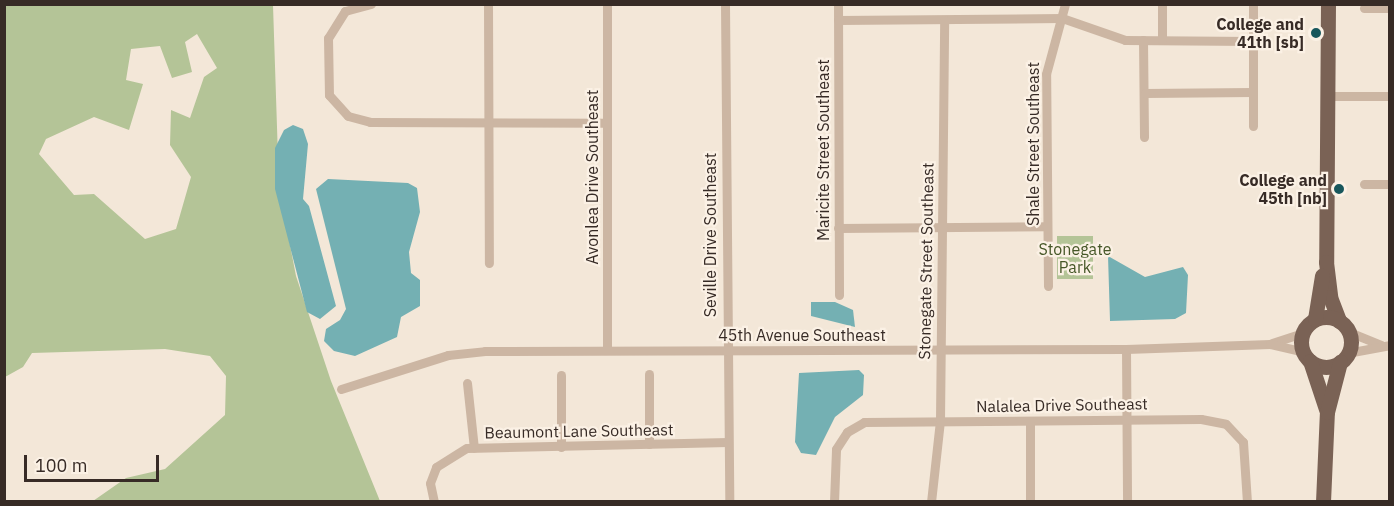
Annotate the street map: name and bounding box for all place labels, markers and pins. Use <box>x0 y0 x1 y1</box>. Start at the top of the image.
place label: College and 41th [sb] <box>1216 14 1304 52</box>
marker: College and 41th [sb] <box>1309 26 1323 40</box>
place label: College and 45th [nb] <box>1239 170 1327 208</box>
marker: College and 45th [nb] <box>1332 182 1346 196</box>

